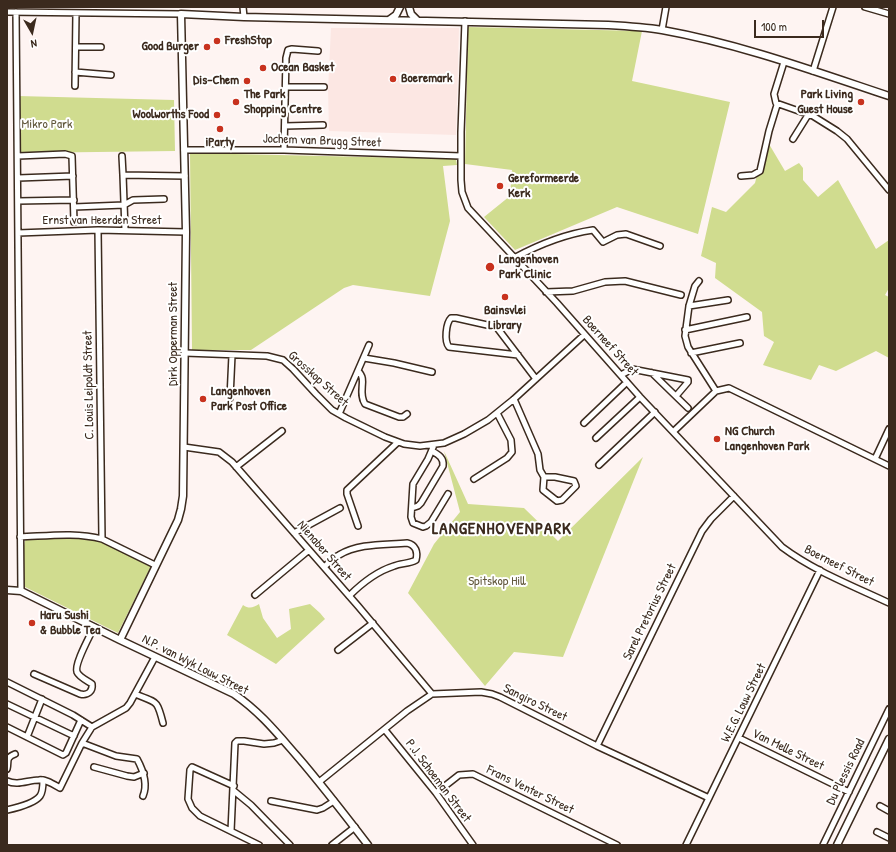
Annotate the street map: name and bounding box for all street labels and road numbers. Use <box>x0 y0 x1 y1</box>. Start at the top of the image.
street label: Jochem van Brugg Street <box>263 131 381 151</box>
street label: Ernst van Heerden Street <box>42 213 162 229</box>
street label: Dirk Opperman Street <box>166 282 182 386</box>
street label: Boerneef Street <box>579 312 641 380</box>
street label: C. Louis Leipoldt Street <box>80 330 98 440</box>
street label: Grosskop Street <box>285 348 351 410</box>
street label: Nienaber Street <box>294 518 354 584</box>
street label: Boerneef Street <box>802 542 876 590</box>
street label: Sarel Pretorius Street <box>620 561 680 663</box>
street label: N.P. van Wyk Louw Street <box>139 631 251 699</box>
street label: W.E.G. Louw Street <box>718 661 770 745</box>
street label: Sangiro Street <box>501 681 569 725</box>
street label: Van Melle Street <box>749 726 827 774</box>
street label: Du Plessis Road <box>823 736 869 808</box>
street label: P.J. Schoeman Street <box>402 737 474 825</box>
street label: Frans Venter Street <box>484 762 576 818</box>

